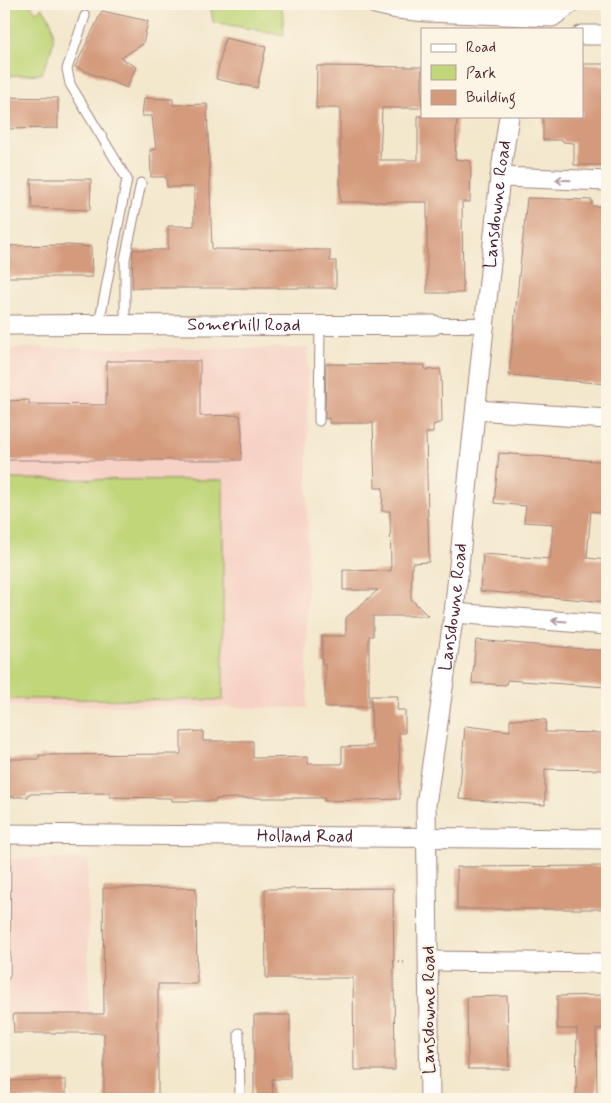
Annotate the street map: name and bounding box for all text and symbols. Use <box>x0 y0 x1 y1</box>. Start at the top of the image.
legend <box>421 28 584 118</box>
text: Road <box>466 38 496 58</box>
text: Park <box>466 64 496 84</box>
text: Building <box>466 88 516 109</box>
street label: Lansdowne Road <box>478 139 517 269</box>
one-way arrow <box>555 175 571 184</box>
street label: Somerhill Road <box>187 313 301 337</box>
street label: Lansdowne Road <box>434 542 473 672</box>
one-way arrow <box>551 616 567 626</box>
street label: Holland Road <box>257 824 353 849</box>
street label: Lansdowne Road <box>417 946 441 1074</box>

